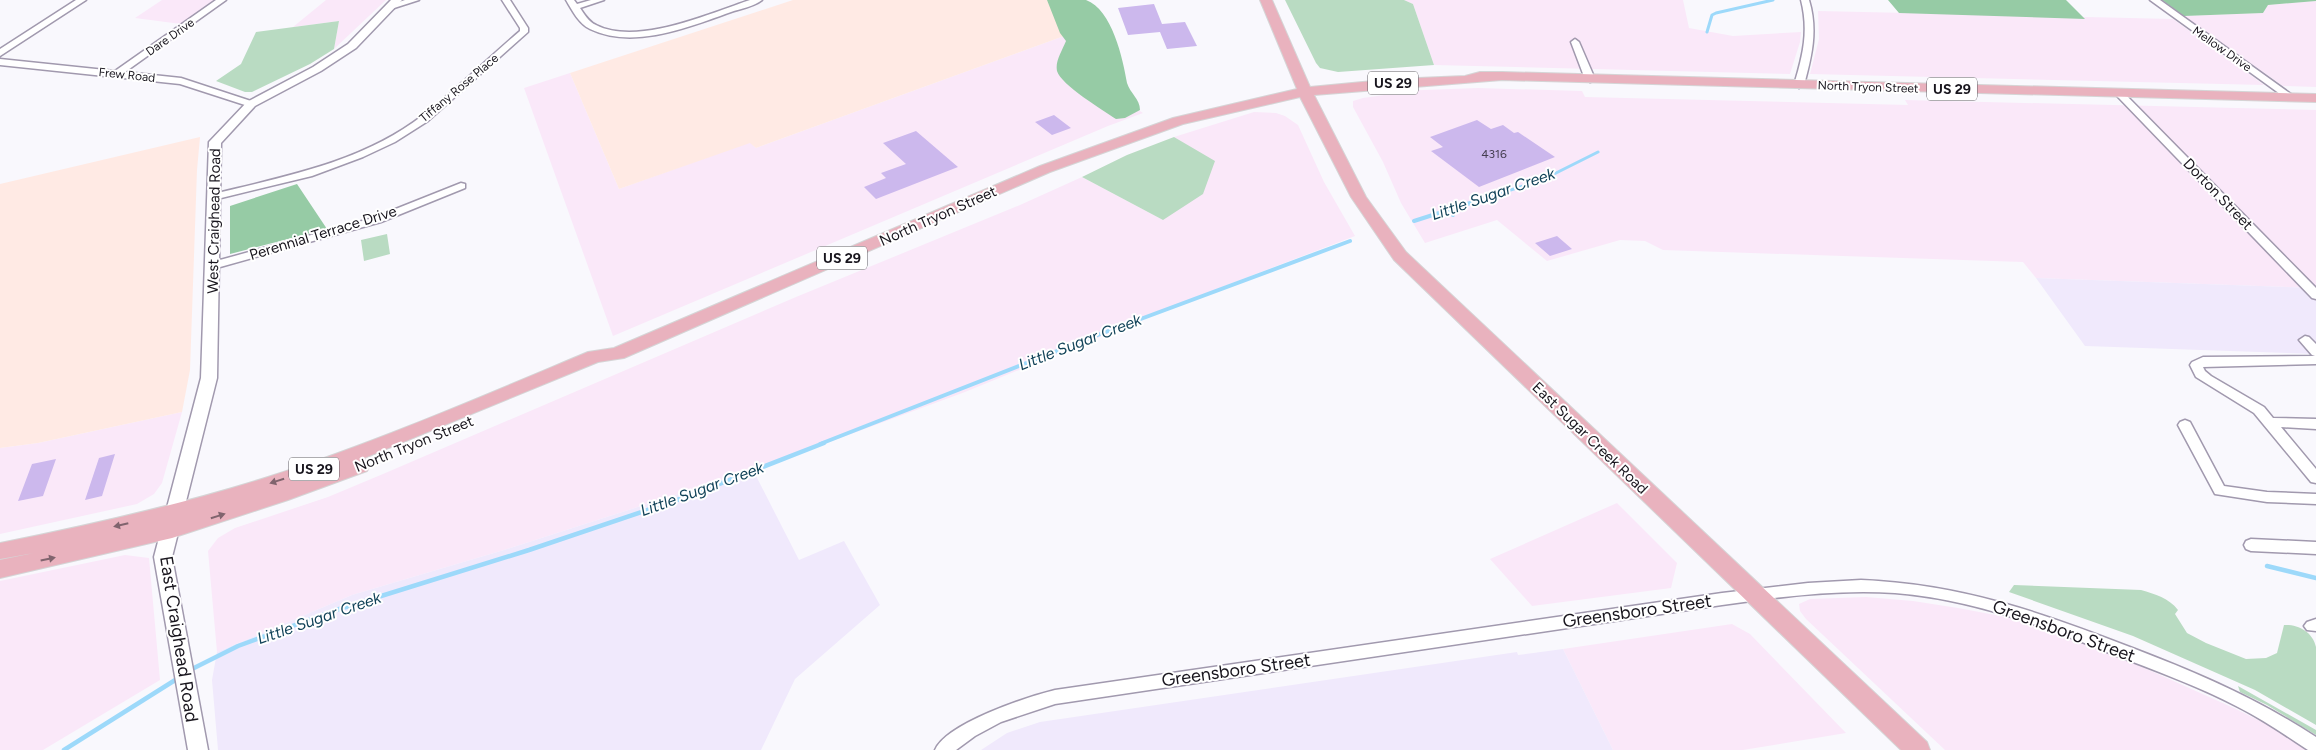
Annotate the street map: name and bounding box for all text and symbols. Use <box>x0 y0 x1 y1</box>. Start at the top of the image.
street label: Dare Drive <box>143 15 197 59</box>
street label: Mellow Drive <box>2190 24 2255 75</box>
street label: Tiffany Rose Place <box>417 51 502 125</box>
street label: Frew Road <box>98 65 156 85</box>
road number: US 29 <box>1368 72 1418 95</box>
street label: North Tryon Street <box>1817 78 1919 96</box>
road number: US 29 <box>1927 78 1977 100</box>
house number: 4316 <box>1481 147 1507 161</box>
street label: West Craighead Road <box>204 148 224 294</box>
street label: Dorton Street <box>2179 154 2257 234</box>
water label: Little Sugar Creek <box>1429 163 1559 224</box>
street label: North Tryon Street <box>877 182 1000 250</box>
street label: Perennial Terrace Drive <box>247 202 399 264</box>
road number: US 29 <box>817 247 867 270</box>
water label: Little Sugar Creek <box>1016 309 1145 374</box>
street label: East Sugar Creek Road <box>1529 378 1651 498</box>
street label: North Tryon Street <box>352 412 476 476</box>
water label: Little Sugar Creek <box>638 457 767 520</box>
road number: US 29 <box>289 458 339 480</box>
one-way arrow <box>269 478 284 486</box>
one-way arrow <box>211 511 226 519</box>
one-way arrow <box>113 521 128 529</box>
one-way arrow <box>40 554 56 562</box>
street label: East Craighead Road <box>155 554 203 724</box>
water label: Little Sugar Creek <box>255 587 385 648</box>
street label: Greensboro Street <box>1561 590 1713 632</box>
street label: Greensboro Street <box>1990 595 2139 667</box>
street label: Greensboro Street <box>1160 649 1312 691</box>

